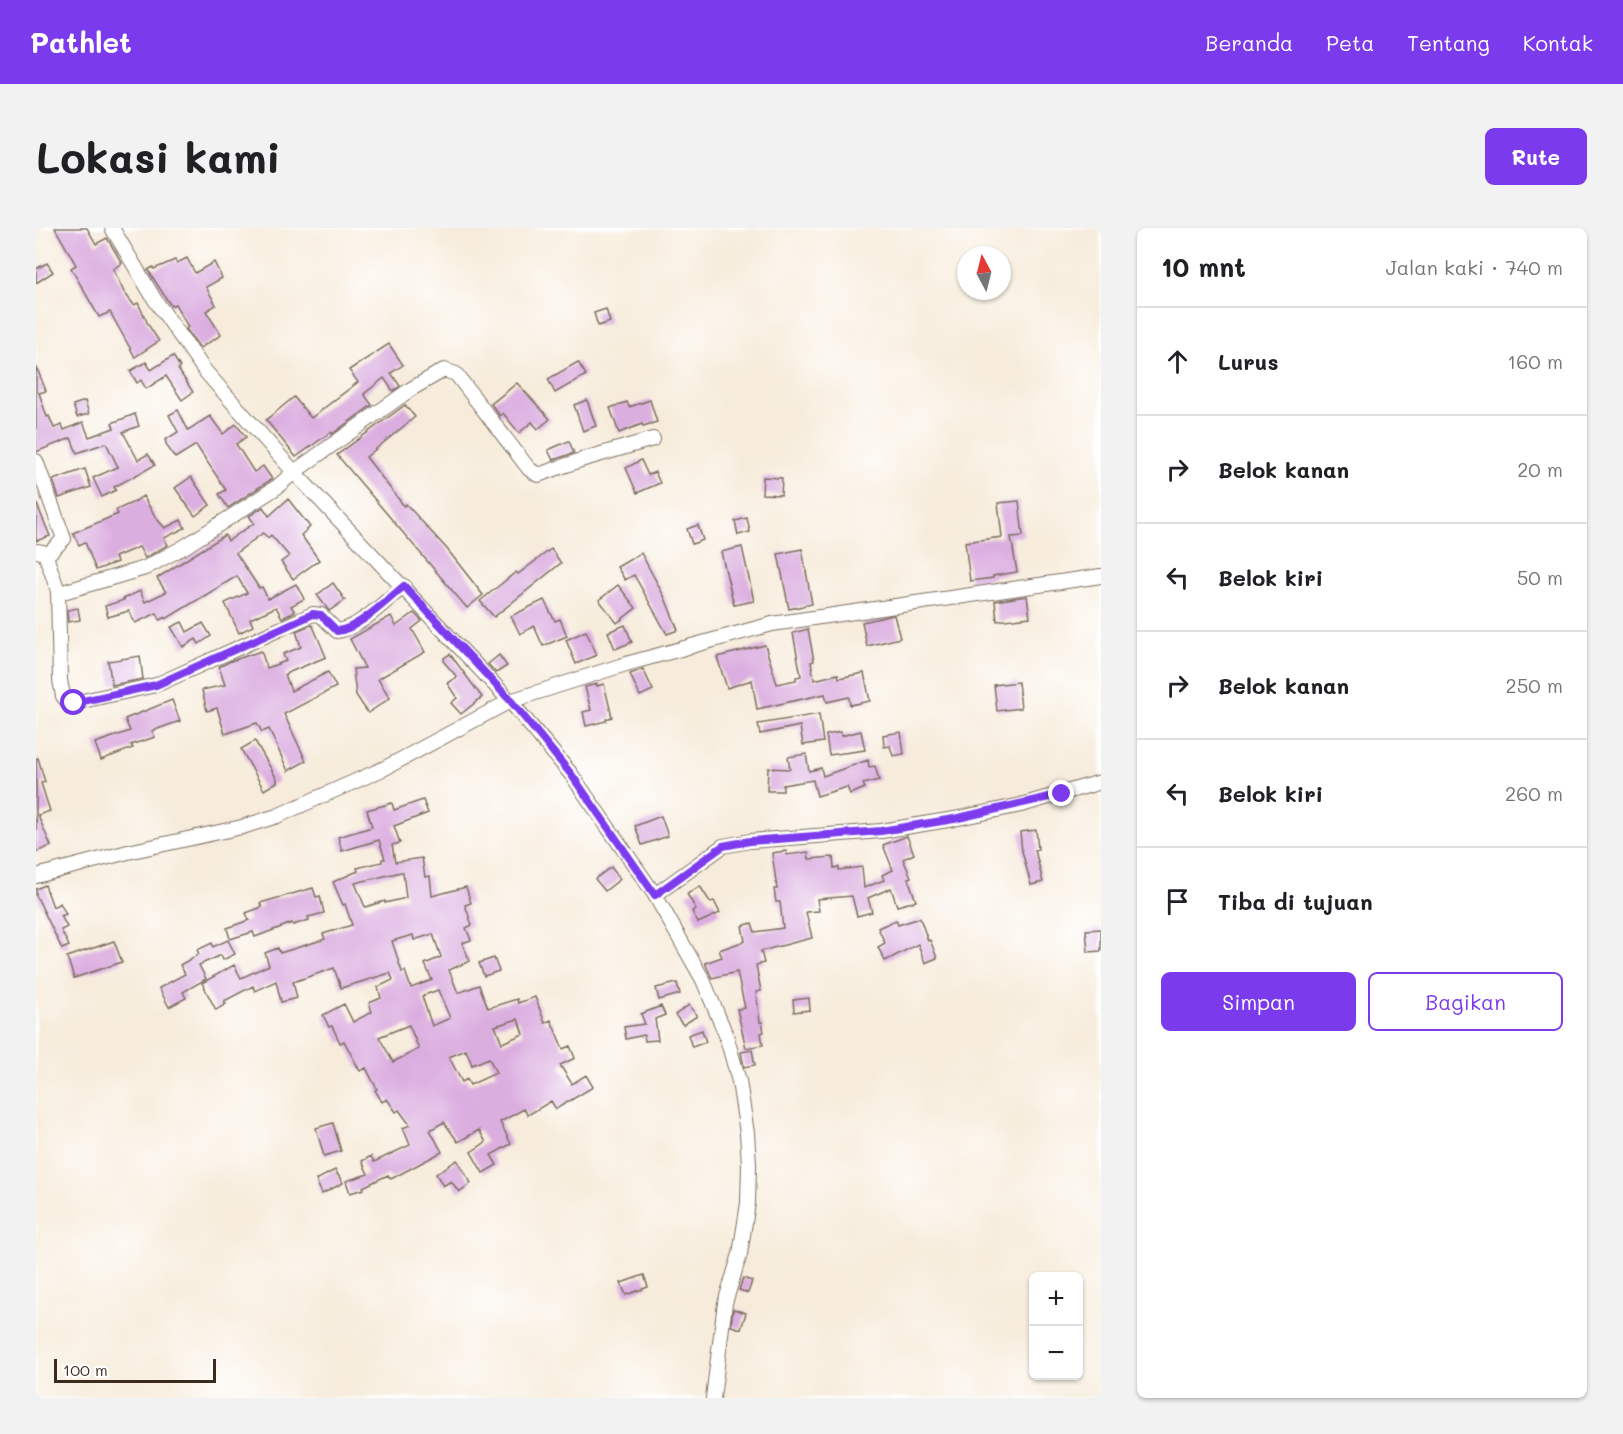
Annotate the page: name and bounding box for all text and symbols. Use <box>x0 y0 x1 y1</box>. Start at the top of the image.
text: Pathlet <box>30 24 132 60</box>
text: Beranda <box>1205 29 1293 56</box>
text: Peta <box>1326 29 1374 56</box>
text: Tentang <box>1407 29 1490 56</box>
text: Kontak <box>1523 29 1593 56</box>
button: Rute <box>1485 128 1587 185</box>
text: Lokasi kami <box>36 129 281 184</box>
north arrow <box>957 246 1011 300</box>
text: 10 mnt <box>1161 250 1246 284</box>
text: Jalan kaki · 740 m <box>1386 254 1563 280</box>
icon: ahead <box>1161 345 1194 378</box>
text: Lurus <box>1218 347 1279 376</box>
text: 160 m <box>1507 348 1563 374</box>
icon: right <box>1161 453 1194 486</box>
text: Belok kanan <box>1218 455 1349 484</box>
text: 20 m <box>1517 456 1563 482</box>
icon: left <box>1161 561 1194 594</box>
text: Belok kiri <box>1218 563 1323 592</box>
text: 50 m <box>1517 564 1563 590</box>
icon: right <box>1161 669 1194 702</box>
text: Belok kanan <box>1218 671 1349 700</box>
text: 250 m <box>1506 672 1563 698</box>
route start <box>60 689 86 715</box>
icon: left <box>1161 777 1194 810</box>
text: Belok kiri <box>1218 779 1323 808</box>
route end <box>1048 780 1074 806</box>
text: 260 m <box>1505 780 1563 806</box>
icon: arrive <box>1161 885 1194 918</box>
text: Tiba di tujuan <box>1218 887 1373 916</box>
button: Simpan <box>1161 972 1356 1031</box>
button: Bagikan <box>1368 972 1563 1031</box>
map controls <box>1029 1272 1083 1380</box>
button: + <box>1029 1272 1083 1326</box>
button: − <box>1029 1326 1083 1380</box>
scale bar <box>54 1356 216 1384</box>
text: 100 m <box>63 1359 108 1380</box>

